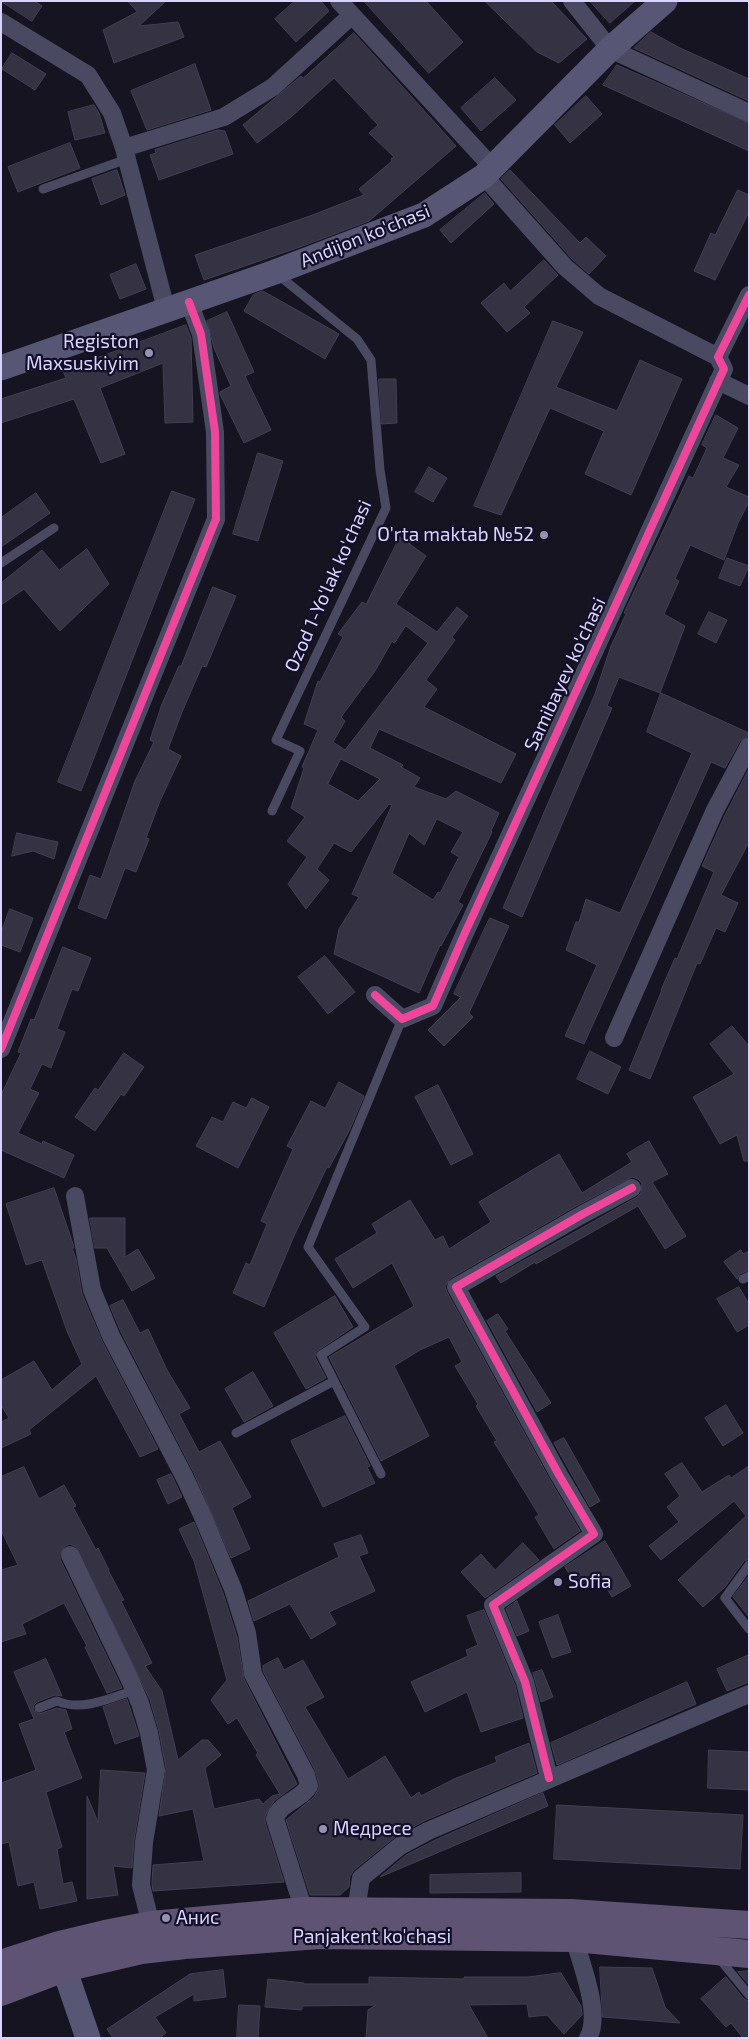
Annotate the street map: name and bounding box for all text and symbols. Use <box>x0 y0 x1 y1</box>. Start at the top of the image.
street label: Andijon ko'chasi <box>297 200 433 272</box>
place label: Registon Maxsuskiyim <box>26 331 139 375</box>
marker: Registon Maxsuskiyim <box>143 347 155 359</box>
street label: Ozod 1-Yo'lak ko'chasi <box>280 496 376 676</box>
place label: O'rta maktab №52 <box>377 524 534 546</box>
marker: O'rta maktab №52 <box>538 529 550 541</box>
street label: Samibayev ko'chasi <box>519 594 611 754</box>
place label: Sofia <box>568 1571 611 1593</box>
marker: Sofia <box>552 1576 564 1588</box>
place label: Медресе <box>333 1818 412 1840</box>
marker: Медресе <box>317 1823 329 1835</box>
place label: Анис <box>176 1907 219 1929</box>
marker: Анис <box>160 1912 172 1924</box>
street label: Panjakent ko'chasi <box>293 1926 451 1948</box>

